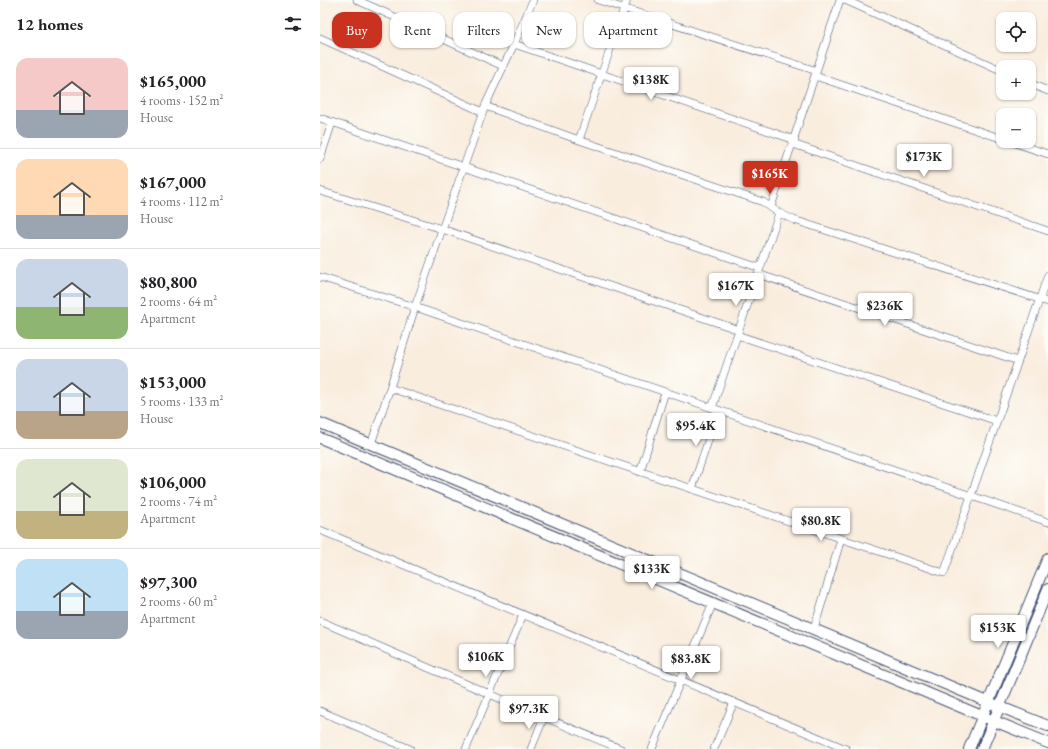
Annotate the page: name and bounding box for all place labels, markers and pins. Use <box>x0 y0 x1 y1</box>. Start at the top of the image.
pin: $138K <box>623 67 679 101</box>
pin: $173K <box>896 144 952 178</box>
pin: $165K <box>742 161 798 195</box>
pin: $167K <box>708 273 764 307</box>
pin: $236K <box>857 293 913 327</box>
pin: $95.4K <box>663 413 729 447</box>
pin: $80.8K <box>788 508 854 542</box>
pin: $133K <box>624 556 680 590</box>
pin: $153K <box>970 615 1026 649</box>
pin: $106K <box>458 644 514 678</box>
pin: $83.8K <box>658 646 724 680</box>
pin: $97.3K <box>496 696 562 730</box>

